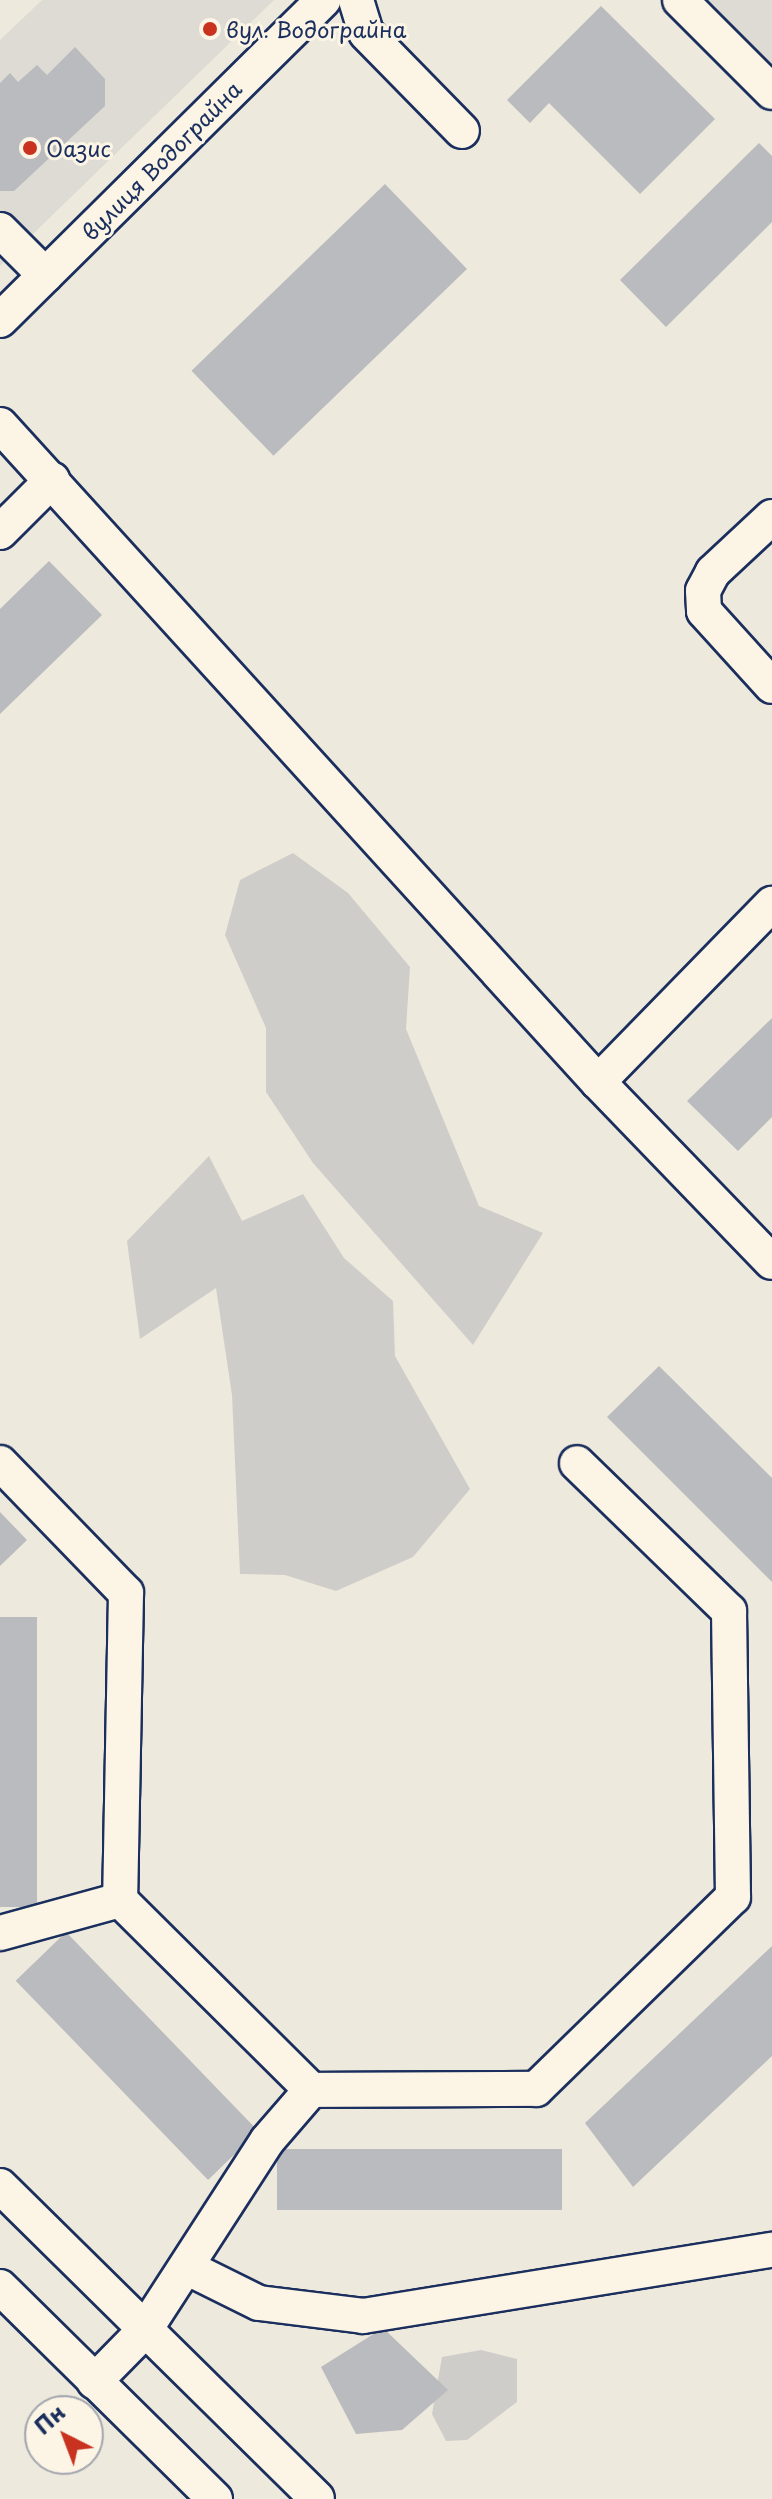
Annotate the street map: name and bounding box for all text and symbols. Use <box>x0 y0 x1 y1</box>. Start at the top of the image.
place label: вул. Водограйна <box>226 16 407 42</box>
marker: вул. Водограйна <box>201 20 219 38</box>
street label: вулиця Водограйна <box>76 75 246 245</box>
place label: Оазис <box>46 135 111 161</box>
marker: Оазис <box>21 139 39 157</box>
north arrow <box>24 2395 104 2475</box>
text: Пн <box>26 2395 72 2441</box>

